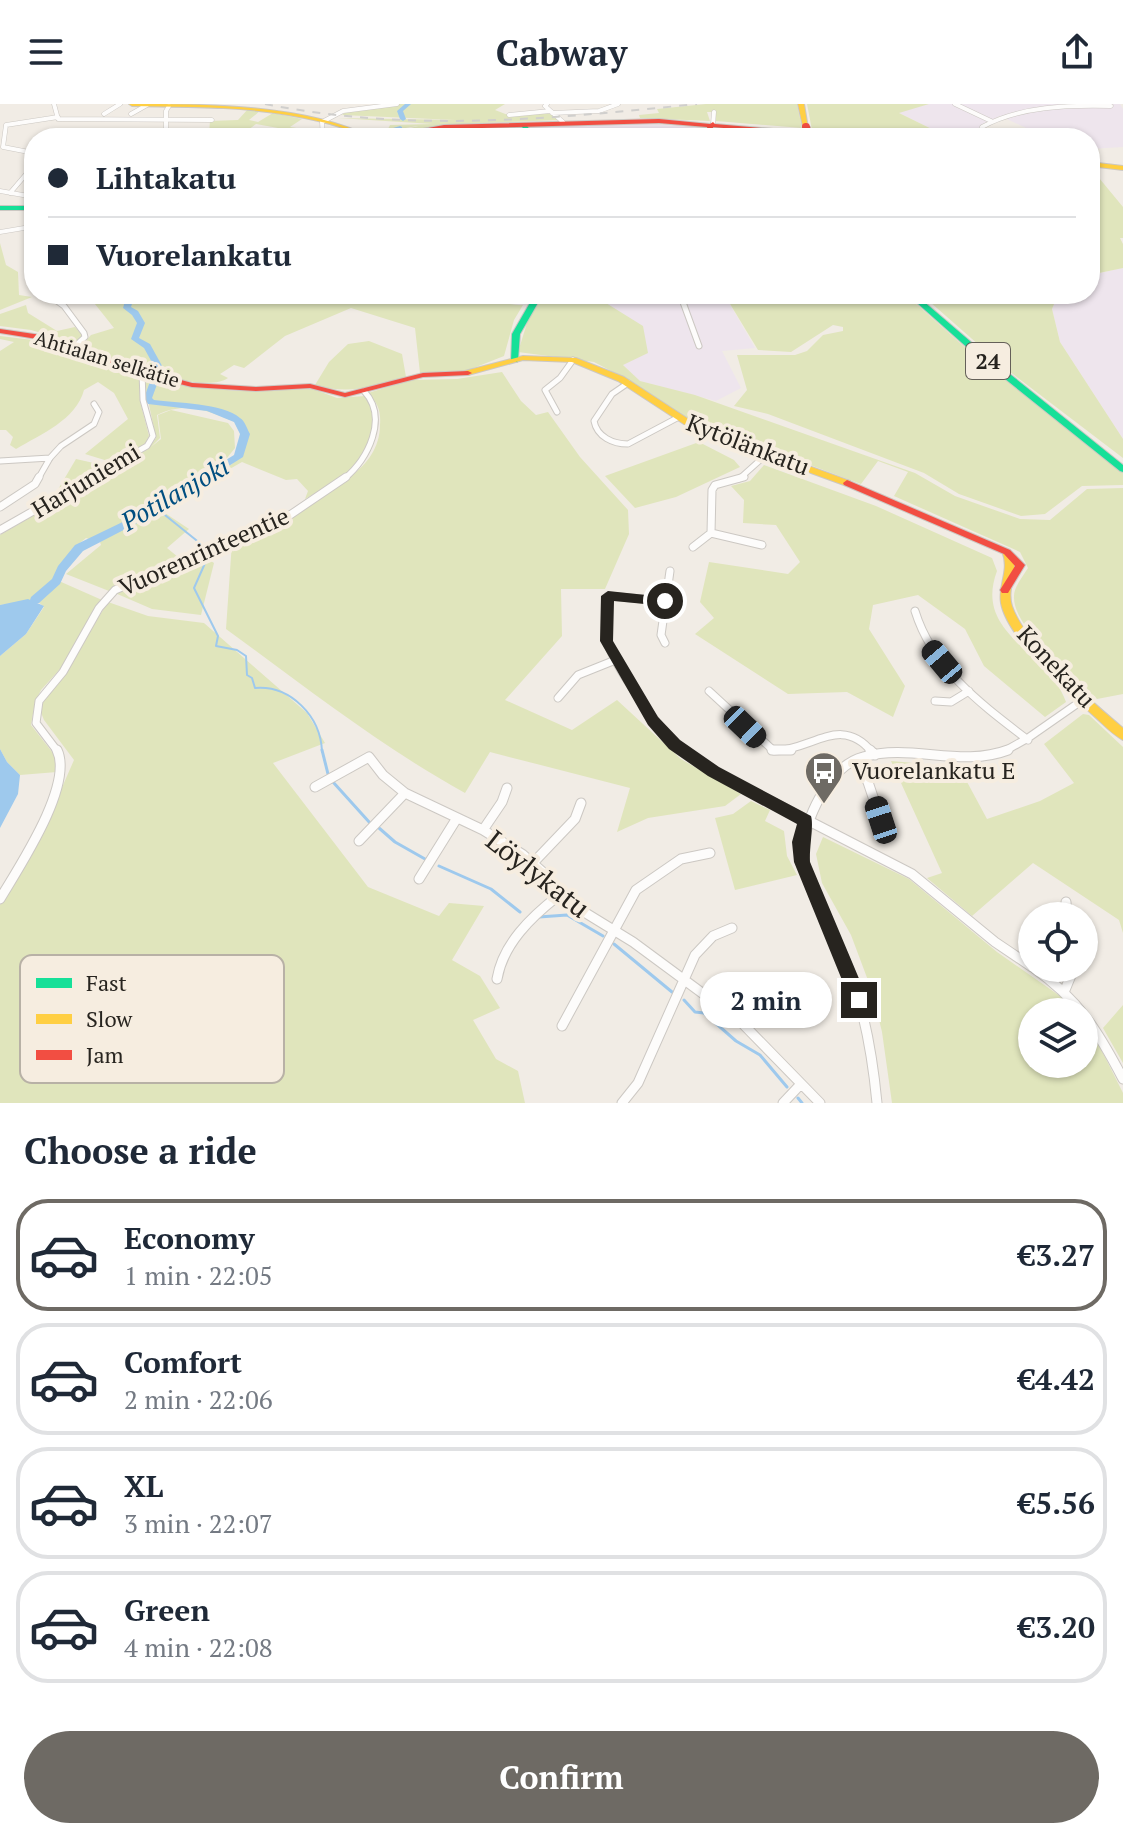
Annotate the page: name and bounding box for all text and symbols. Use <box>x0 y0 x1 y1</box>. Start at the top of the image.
text: Cabway <box>496 29 627 76</box>
icon: menu <box>24 30 68 74</box>
icon: share <box>1055 30 1099 74</box>
text: Lihtakatu <box>96 158 236 198</box>
text: Vuorelankatu <box>96 235 292 275</box>
street label: Ahtialan selkätie <box>31 324 183 393</box>
road number: 24 <box>966 343 1010 379</box>
street label: Kytölänkatu <box>682 406 815 482</box>
street label: Harjuniemi <box>25 435 146 525</box>
water label: Potilanjoki <box>113 448 235 538</box>
street label: Vuorenrinteentie <box>113 499 294 603</box>
route start <box>647 583 683 619</box>
street label: Konekatu <box>1011 618 1103 714</box>
car <box>917 636 967 688</box>
car <box>719 702 771 752</box>
bus stop icon: Vuorelankatu E <box>803 750 845 805</box>
place label: Vuorelankatu E <box>852 754 1015 786</box>
car <box>862 793 900 847</box>
street label: Löylykatu <box>479 821 598 926</box>
map controls <box>1018 902 1098 1078</box>
button: locate <box>1018 902 1098 982</box>
legend <box>20 955 284 1083</box>
text: Fast <box>86 968 127 997</box>
callout: 2 min <box>699 972 831 1028</box>
route end <box>841 982 877 1018</box>
text: 2 min <box>730 983 802 1017</box>
button: layers <box>1018 998 1098 1078</box>
text: Slow <box>86 1004 133 1033</box>
text: Jam <box>86 1040 124 1069</box>
text: Choose a ride <box>24 1127 257 1174</box>
text: Economy <box>124 1218 255 1258</box>
icon: car <box>28 1219 100 1291</box>
text: €3.27 <box>1018 1235 1095 1275</box>
text: 1 min · 22:05 <box>124 1258 273 1292</box>
text: Comfort <box>124 1342 242 1382</box>
icon: car <box>28 1343 100 1415</box>
text: €4.42 <box>1018 1359 1095 1399</box>
text: 2 min · 22:06 <box>124 1382 273 1416</box>
text: XL <box>124 1466 163 1506</box>
icon: car <box>28 1467 100 1539</box>
text: €5.56 <box>1018 1483 1095 1523</box>
text: 3 min · 22:07 <box>124 1506 273 1540</box>
text: Green <box>124 1590 210 1630</box>
icon: car <box>28 1591 100 1663</box>
text: €3.20 <box>1018 1607 1095 1647</box>
text: 4 min · 22:08 <box>124 1630 273 1664</box>
button: Confirm <box>24 1731 1099 1823</box>

